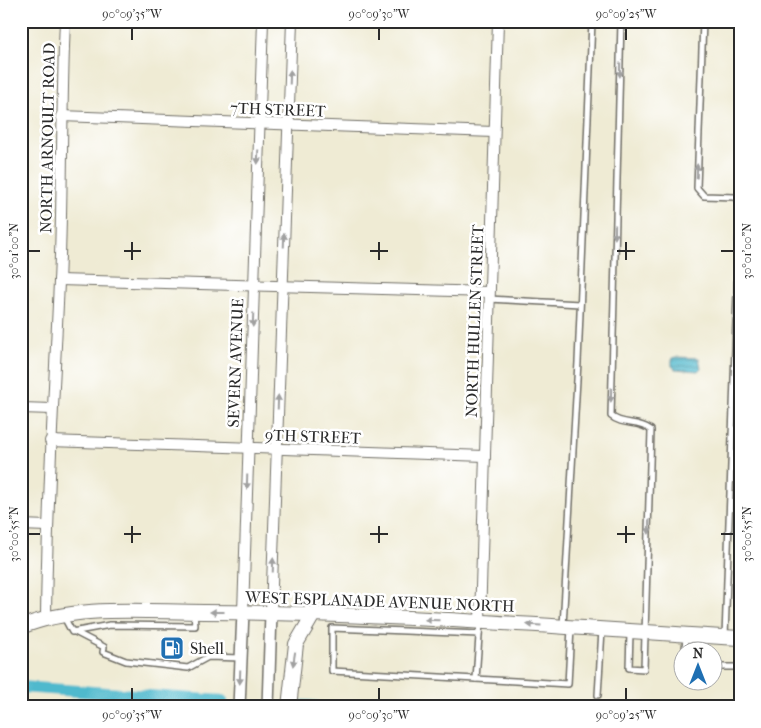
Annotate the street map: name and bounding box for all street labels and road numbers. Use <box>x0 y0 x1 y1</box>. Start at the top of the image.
street label: NORTH ARNOULT ROAD <box>36 43 59 233</box>
street label: 7TH STREET <box>230 98 326 121</box>
street label: NORTH HULLEN STREET <box>462 224 487 418</box>
street label: SEVERN AVENUE <box>224 298 247 428</box>
street label: 9TH STREET <box>265 425 362 448</box>
street label: WEST ESPLANADE AVENUE NORTH <box>244 587 515 616</box>

